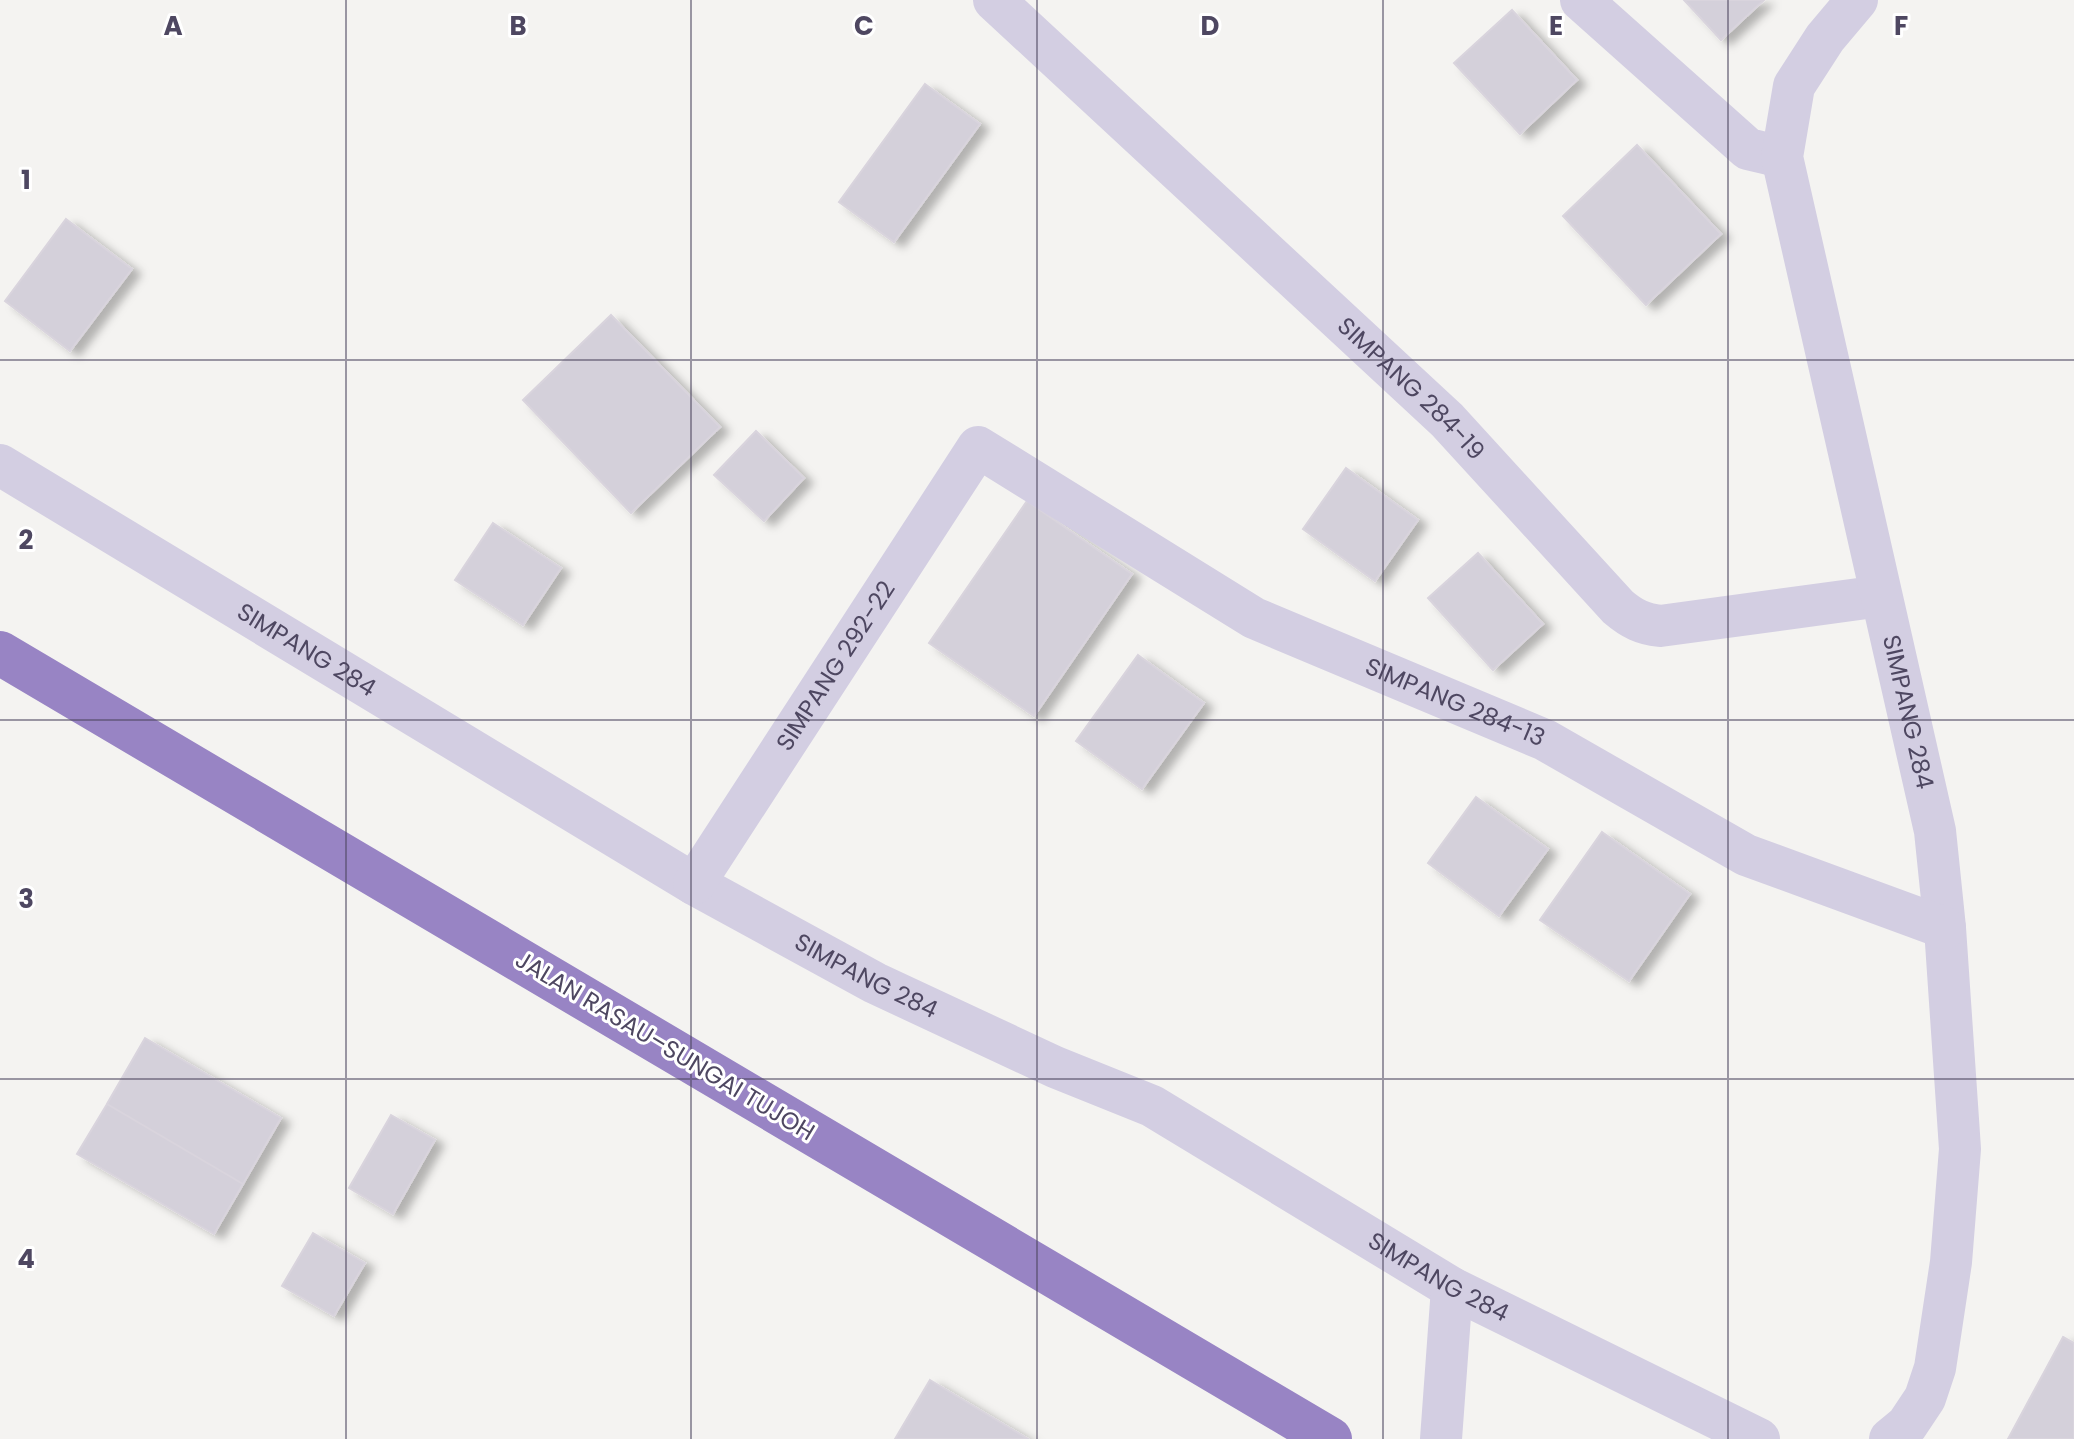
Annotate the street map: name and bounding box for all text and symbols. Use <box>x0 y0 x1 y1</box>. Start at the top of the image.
text: A <box>163 8 183 44</box>
text: B <box>509 8 527 44</box>
text: C <box>854 8 874 44</box>
text: D <box>1201 8 1220 44</box>
text: E <box>1549 8 1563 44</box>
text: F <box>1894 8 1908 44</box>
text: 1 <box>21 162 31 198</box>
street label: SIMPANG 284-19 <box>1330 310 1492 467</box>
text: 2 <box>19 522 34 558</box>
street label: SIMPANG 292-22 <box>768 574 903 757</box>
street label: SIMPANG 284 <box>231 595 382 704</box>
street label: SIMPANG 284 <box>1875 632 1942 792</box>
street label: SIMPANG 284-13 <box>1361 650 1550 754</box>
text: 3 <box>18 881 34 917</box>
street label: SIMPANG 284 <box>789 925 943 1026</box>
street label: JALAN RASAU–SUNGAI TUJOH <box>509 943 821 1148</box>
street label: SIMPANG 284 <box>1362 1224 1515 1329</box>
text: 4 <box>17 1241 35 1277</box>

